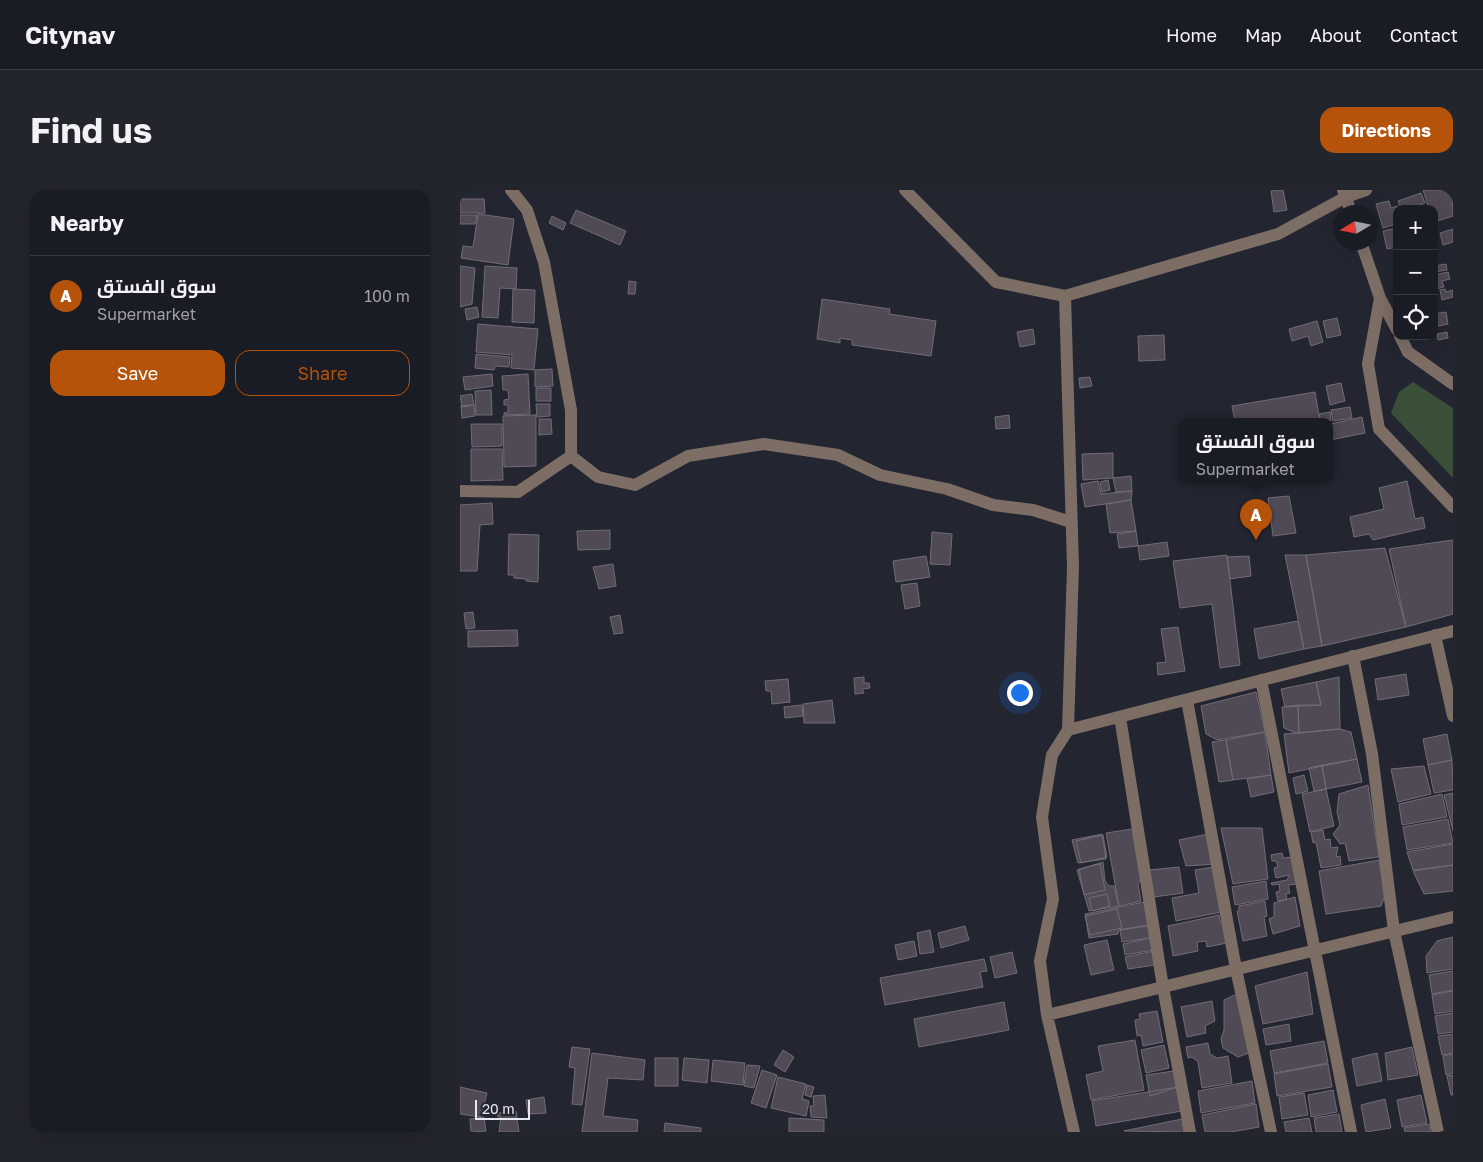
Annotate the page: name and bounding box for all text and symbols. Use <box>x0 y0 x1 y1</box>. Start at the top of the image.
text: Citynav <box>25 20 115 49</box>
text: Home <box>1166 24 1217 46</box>
text: Map <box>1245 24 1282 46</box>
text: About <box>1310 24 1362 46</box>
text: Contact <box>1390 24 1458 46</box>
button: Directions <box>1320 107 1453 153</box>
text: Find us <box>30 109 152 151</box>
north arrow <box>1333 205 1378 250</box>
map controls <box>1393 205 1438 340</box>
button: + <box>1393 205 1438 250</box>
text: Nearby <box>50 210 124 236</box>
button: − <box>1393 250 1438 295</box>
text: سوق الفستق <box>97 274 217 297</box>
text: A <box>60 286 72 306</box>
text: 100 m <box>364 286 410 306</box>
button: locate <box>1393 295 1438 340</box>
text: Supermarket <box>97 304 196 324</box>
button: Save <box>50 350 225 396</box>
button: Share <box>235 350 410 396</box>
popup <box>1178 418 1333 483</box>
text: سوق الفستق <box>1196 429 1315 452</box>
text: Supermarket <box>1196 459 1295 479</box>
pin: A <box>1240 499 1272 540</box>
your location <box>1007 680 1033 706</box>
scale bar <box>475 1097 530 1120</box>
text: 20 m <box>482 1100 515 1117</box>

